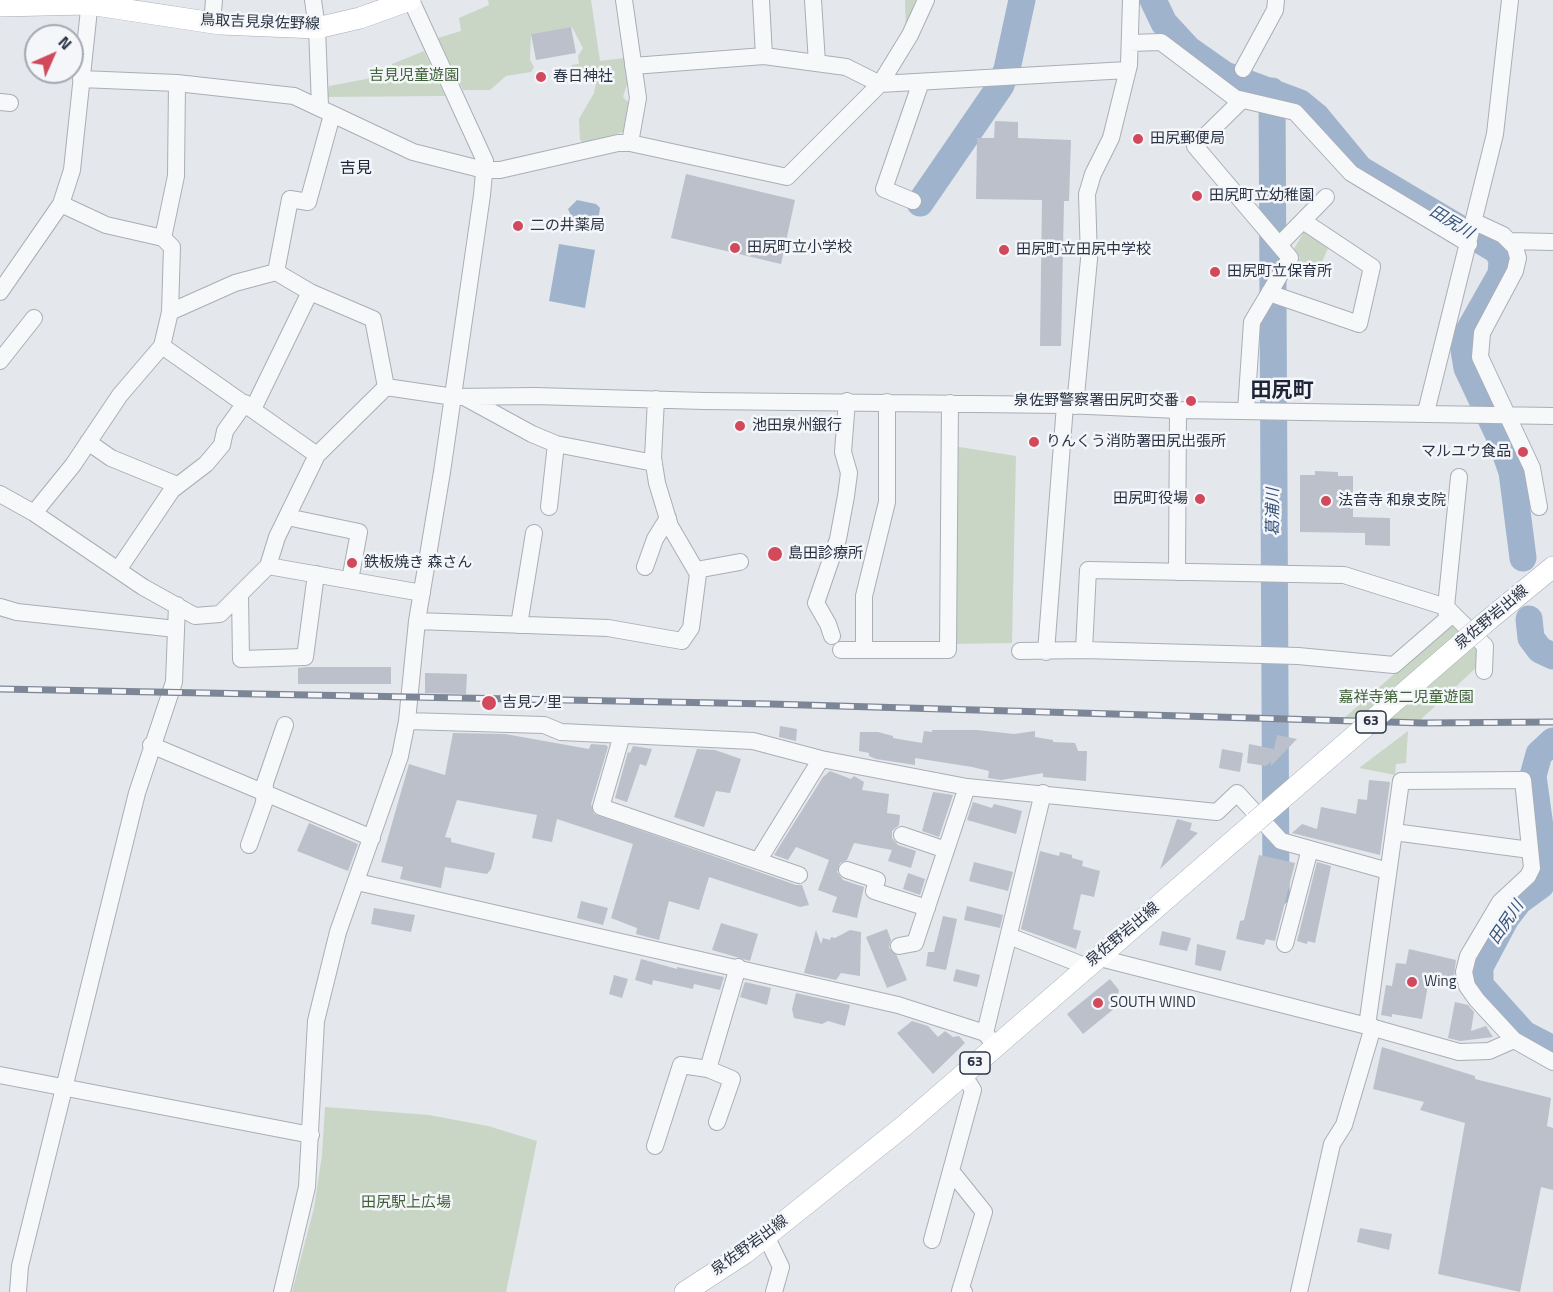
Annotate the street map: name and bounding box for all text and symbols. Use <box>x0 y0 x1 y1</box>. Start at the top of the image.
street label: 鳥取吉見泉佐野線 <box>200 12 320 34</box>
north arrow <box>24 24 84 84</box>
text: N <box>53 30 78 55</box>
park label: 吉見児童遊園 <box>369 67 459 85</box>
place label: 春日神社 <box>553 68 613 86</box>
marker: 春日神社 <box>534 70 548 84</box>
place label: 田尻郵便局 <box>1150 130 1225 148</box>
marker: 田尻郵便局 <box>1131 132 1145 146</box>
district label: 吉見 <box>340 159 372 179</box>
place label: 田尻町立幼稚園 <box>1209 187 1314 205</box>
marker: 田尻町立幼稚園 <box>1190 189 1204 203</box>
water label: 田尻川 <box>1425 202 1477 244</box>
place label: 二の井薬局 <box>530 217 605 235</box>
marker: 二の井薬局 <box>511 219 525 233</box>
place label: 田尻町立小学校 <box>747 239 852 257</box>
marker: 田尻町立小学校 <box>728 241 742 255</box>
place label: 田尻町立田尻中学校 <box>1016 241 1151 259</box>
marker: 田尻町立田尻中学校 <box>997 243 1011 257</box>
place label: 田尻町立保育所 <box>1227 263 1332 281</box>
marker: 田尻町立保育所 <box>1208 265 1222 279</box>
district label: 田尻町 <box>1251 379 1313 405</box>
place label: 泉佐野警察署田尻町交番 <box>1014 392 1179 410</box>
marker: 泉佐野警察署田尻町交番 <box>1184 394 1198 408</box>
place label: 池田泉州銀行 <box>752 417 842 435</box>
marker: 池田泉州銀行 <box>733 419 747 433</box>
place label: りんくう消防署田尻出張所 <box>1046 433 1226 451</box>
marker: りんくう消防署田尻出張所 <box>1027 435 1041 449</box>
place label: マルユウ食品 <box>1421 443 1511 461</box>
marker: マルユウ食品 <box>1516 445 1530 459</box>
water label: 葛浦川 <box>1264 488 1284 536</box>
place label: 田尻町役場 <box>1113 490 1188 508</box>
marker: 田尻町役場 <box>1193 492 1207 506</box>
place label: 法音寺 和泉支院 <box>1338 492 1446 510</box>
marker: 法音寺 和泉支院 <box>1319 494 1333 508</box>
marker: 島田診療所 <box>766 545 784 563</box>
place label: 島田診療所 <box>788 545 863 563</box>
place label: 鉄板焼き 森さん <box>364 554 472 572</box>
marker: 鉄板焼き 森さん <box>345 556 359 570</box>
street label: 泉佐野岩出線 <box>1452 582 1532 654</box>
park label: 嘉祥寺第二児童遊園 <box>1339 689 1473 707</box>
marker: 吉見ノ里 <box>480 694 498 712</box>
place label: 吉見ノ里 <box>502 694 562 712</box>
road number: 63 <box>1356 711 1386 733</box>
water label: 田尻川 <box>1486 898 1528 948</box>
street label: 泉佐野岩出線 <box>1083 899 1163 971</box>
place label: Wing <box>1424 973 1456 991</box>
marker: Wing <box>1405 975 1419 989</box>
place label: SOUTH WIND <box>1110 994 1196 1012</box>
marker: SOUTH WIND <box>1091 996 1105 1010</box>
road number: 63 <box>960 1052 990 1074</box>
park label: 田尻駅上広場 <box>361 1194 451 1212</box>
street label: 泉佐野岩出線 <box>708 1212 792 1280</box>

